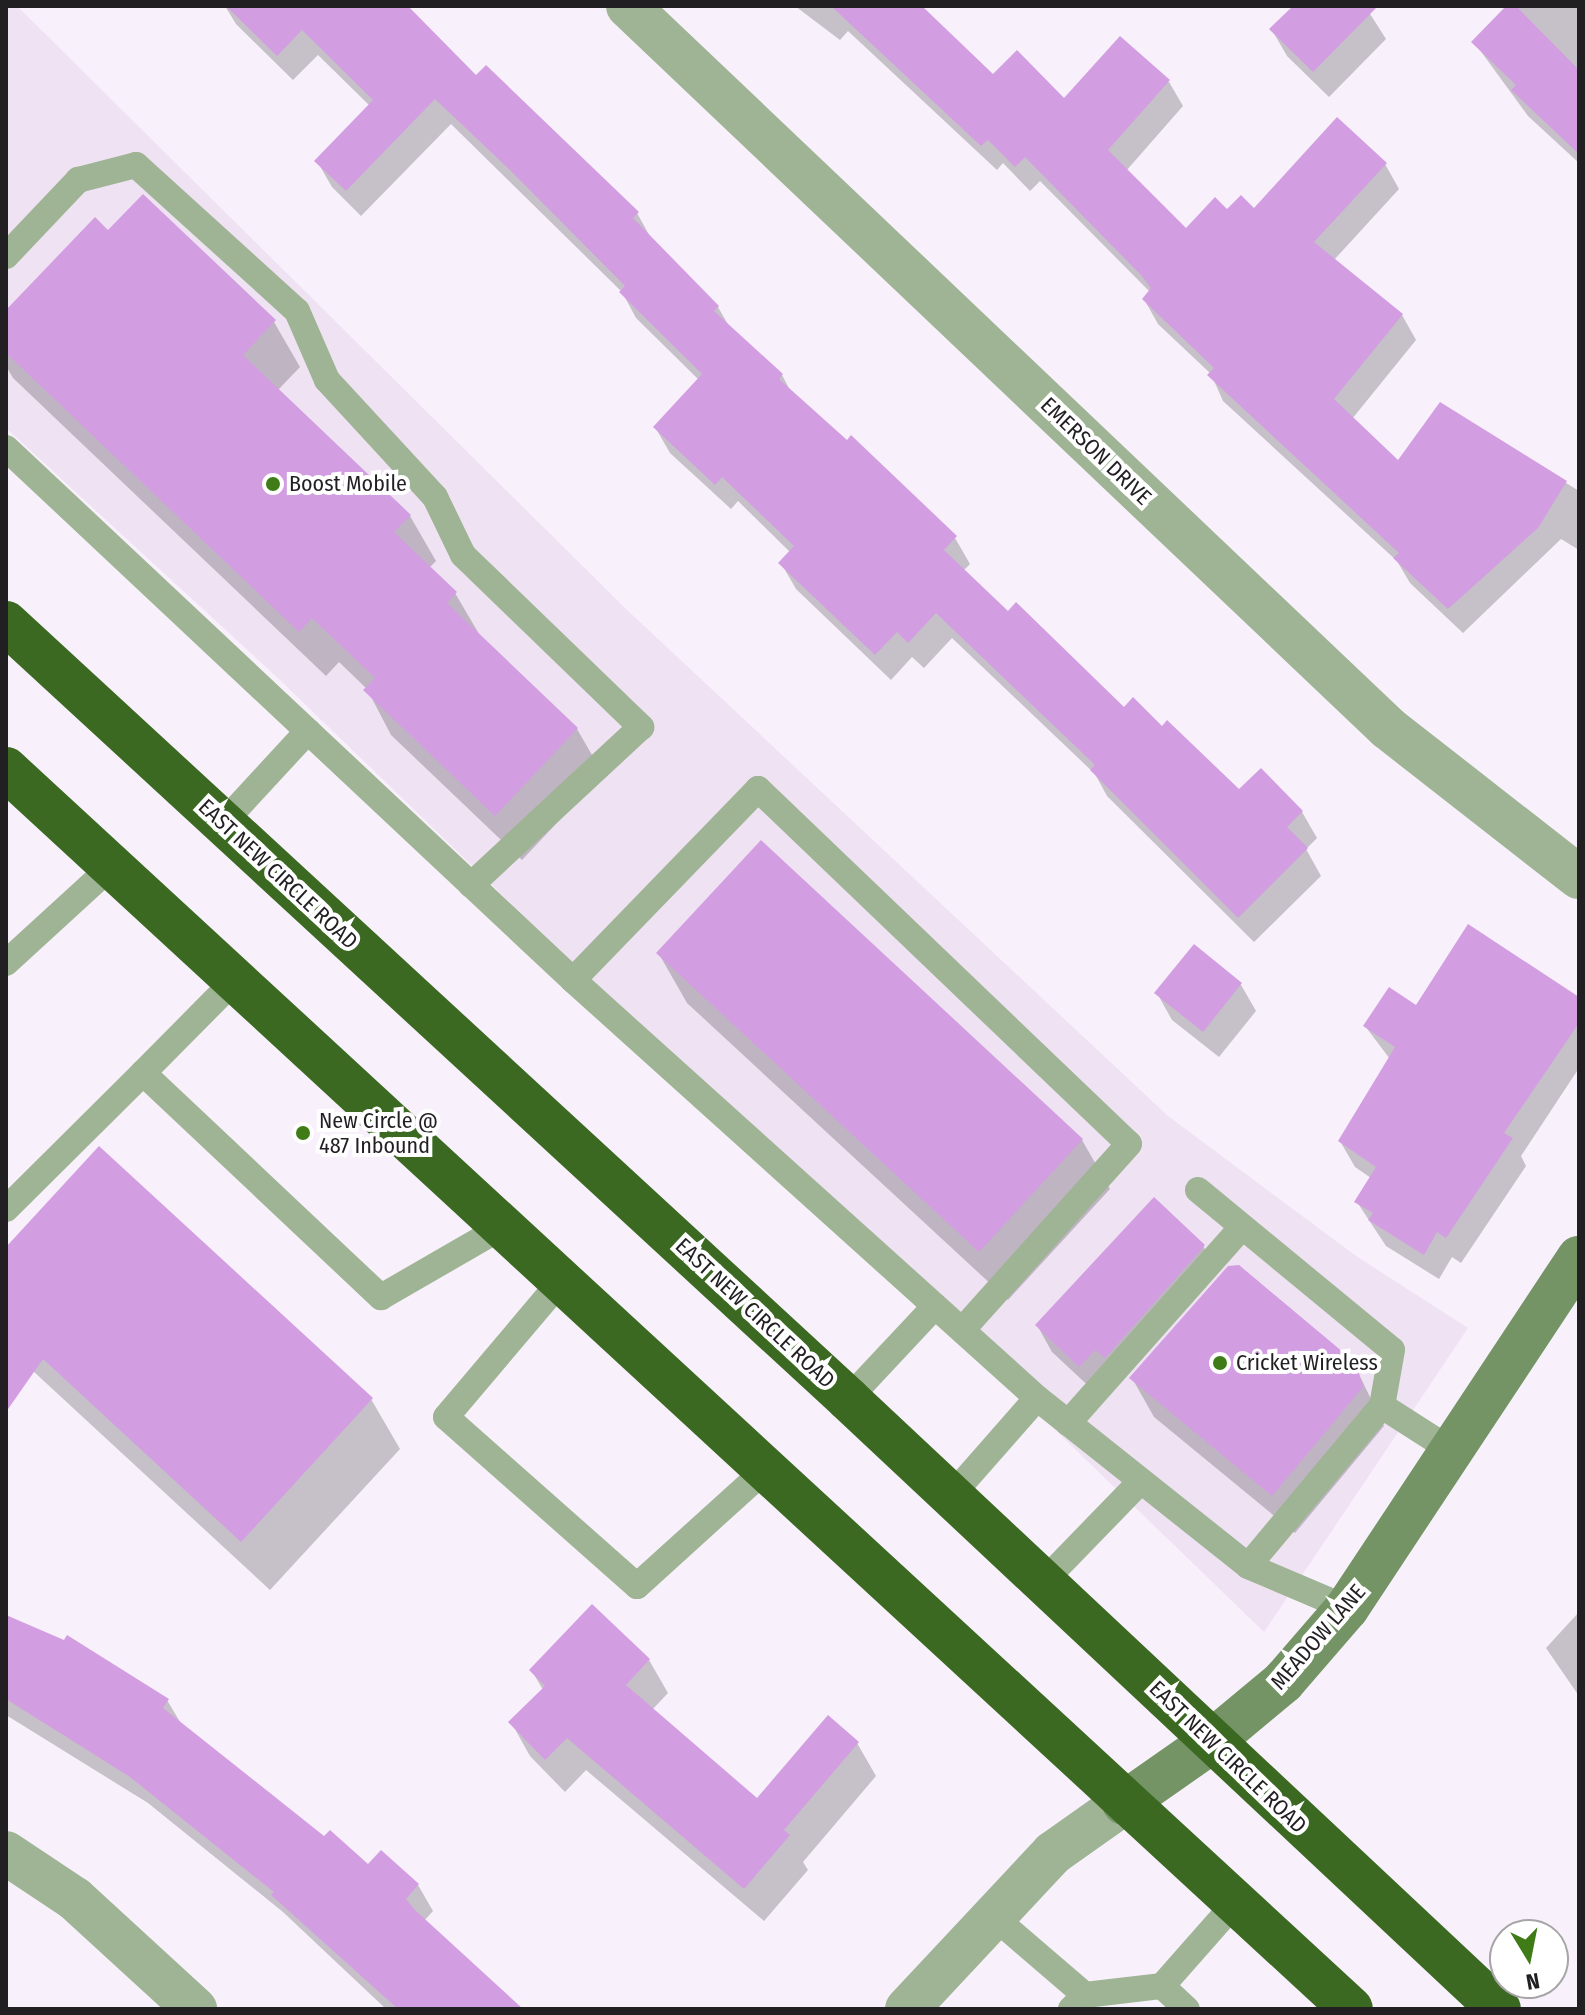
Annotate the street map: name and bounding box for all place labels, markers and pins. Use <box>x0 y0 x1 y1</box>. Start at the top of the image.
place label: Boost Mobile <box>289 471 407 497</box>
marker: Boost Mobile <box>264 475 282 493</box>
place label: New Circle @ 487 Inbound <box>319 1107 438 1158</box>
marker: New Circle @ 487 Inbound <box>294 1124 312 1142</box>
place label: Cricket Wireless <box>1236 1350 1378 1376</box>
marker: Cricket Wireless <box>1211 1354 1229 1372</box>

